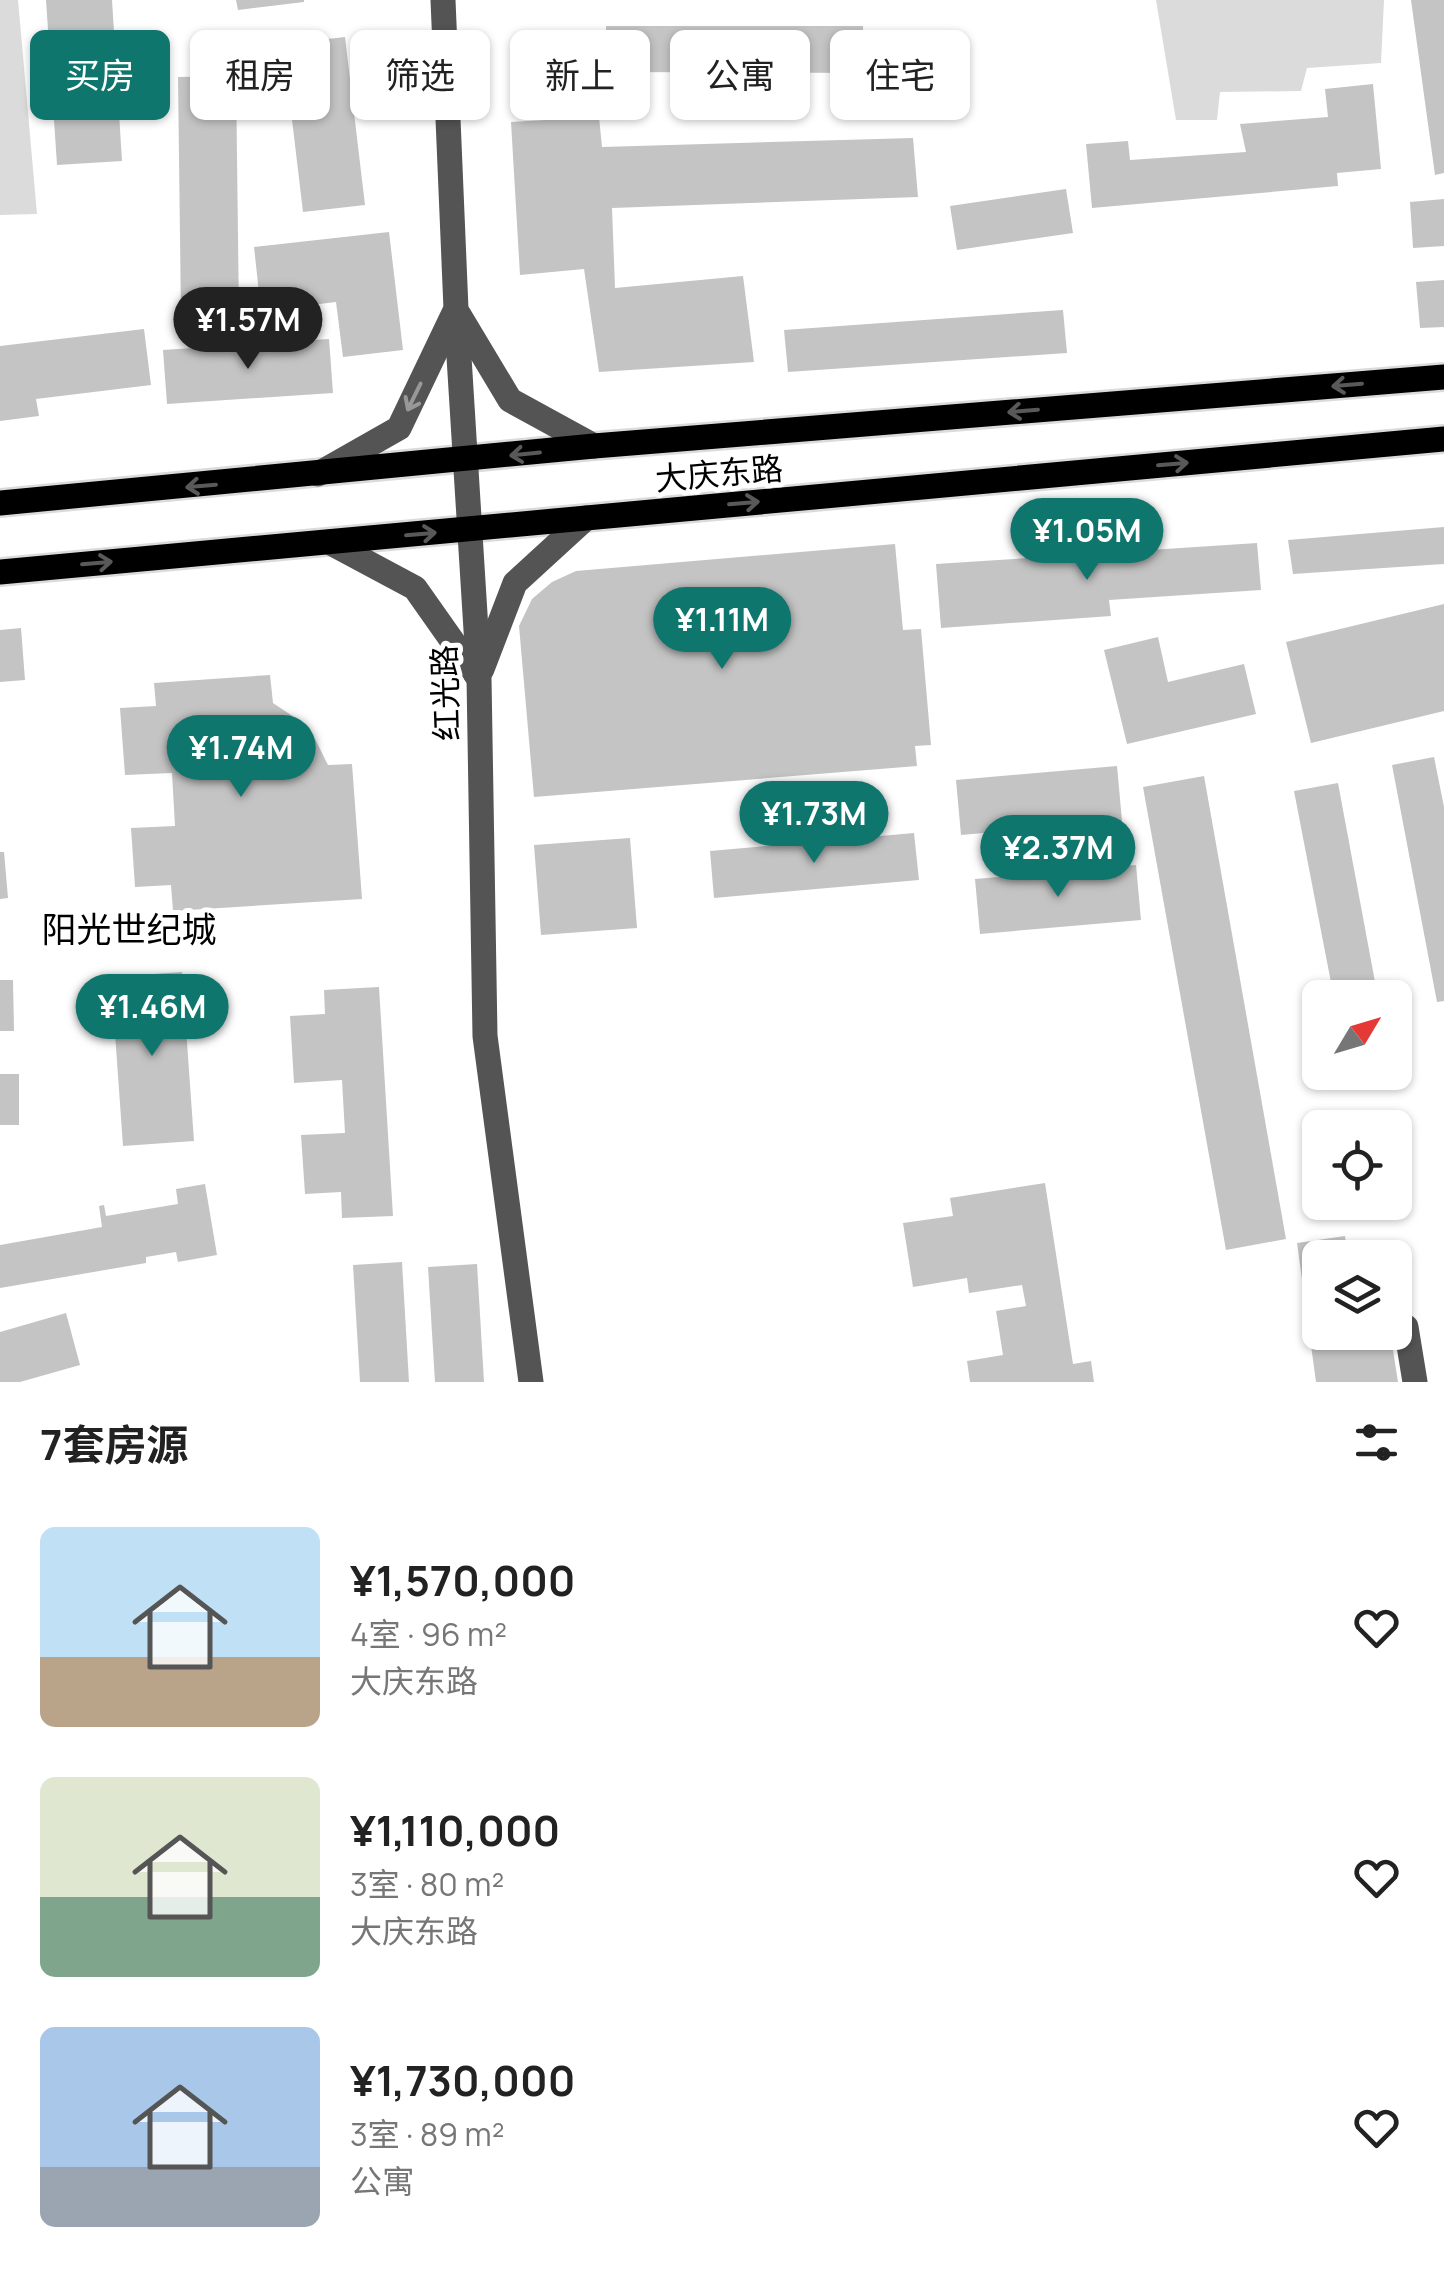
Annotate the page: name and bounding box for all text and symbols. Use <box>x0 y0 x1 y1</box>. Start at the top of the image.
chip: 买房 <box>30 30 170 120</box>
chip: 租房 <box>190 30 330 120</box>
chip: 筛选 <box>350 30 490 120</box>
chip: 新上 <box>510 30 650 120</box>
chip: 公寓 <box>670 30 810 120</box>
chip: 住宅 <box>830 30 970 120</box>
pin: ¥1.57M <box>167 287 329 372</box>
text: ¥1.57M <box>195 297 301 341</box>
one-way arrow <box>1331 375 1363 394</box>
one-way arrow <box>403 381 422 411</box>
one-way arrow <box>1007 402 1039 421</box>
one-way arrow <box>509 445 541 464</box>
street label: 大庆东路 <box>653 446 785 500</box>
one-way arrow <box>1156 454 1188 473</box>
one-way arrow <box>186 477 218 496</box>
one-way arrow <box>728 494 760 513</box>
pin: ¥1.05M <box>1006 498 1168 583</box>
text: ¥1.05M <box>1032 508 1142 552</box>
one-way arrow <box>404 524 436 543</box>
one-way arrow <box>81 553 113 572</box>
pin: ¥1.11M <box>641 587 803 672</box>
text: ¥1.11M <box>675 597 769 641</box>
street label: 红光路 <box>421 644 469 742</box>
pin: ¥1.74M <box>160 715 322 800</box>
text: ¥1.74M <box>189 725 293 769</box>
pin: ¥1.73M <box>733 781 895 866</box>
text: ¥1.73M <box>761 791 867 835</box>
pin: ¥2.37M <box>977 815 1139 900</box>
text: ¥2.37M <box>1002 825 1114 869</box>
district label: 阳光世纪城 <box>41 905 217 953</box>
pin: ¥1.46M <box>71 974 233 1059</box>
north arrow <box>1302 980 1412 1090</box>
map controls <box>1302 980 1412 1350</box>
text: ¥1.46M <box>98 984 206 1028</box>
button: locate <box>1302 1110 1412 1220</box>
button: layers <box>1302 1240 1412 1350</box>
text: 7套房源 <box>40 1415 188 1473</box>
icon: filters <box>1349 1415 1404 1470</box>
text: ¥1,570,000 <box>350 1551 575 1609</box>
icon: home <box>120 1567 240 1687</box>
icon: heart <box>1349 1600 1404 1655</box>
text: 4室 · 96 m² <box>350 1612 507 1656</box>
text: 大庆东路 <box>350 1659 478 1703</box>
text: ¥1,110,000 <box>350 1801 560 1859</box>
icon: home <box>120 1817 240 1937</box>
icon: heart <box>1349 1850 1404 1905</box>
text: 3室 · 80 m² <box>350 1862 504 1906</box>
text: 大庆东路 <box>350 1909 478 1953</box>
text: ¥1,730,000 <box>350 2051 575 2109</box>
icon: home <box>120 2067 240 2187</box>
icon: heart <box>1349 2100 1404 2155</box>
text: 3室 · 89 m² <box>350 2112 505 2156</box>
text: 公寓 <box>350 2159 414 2203</box>

